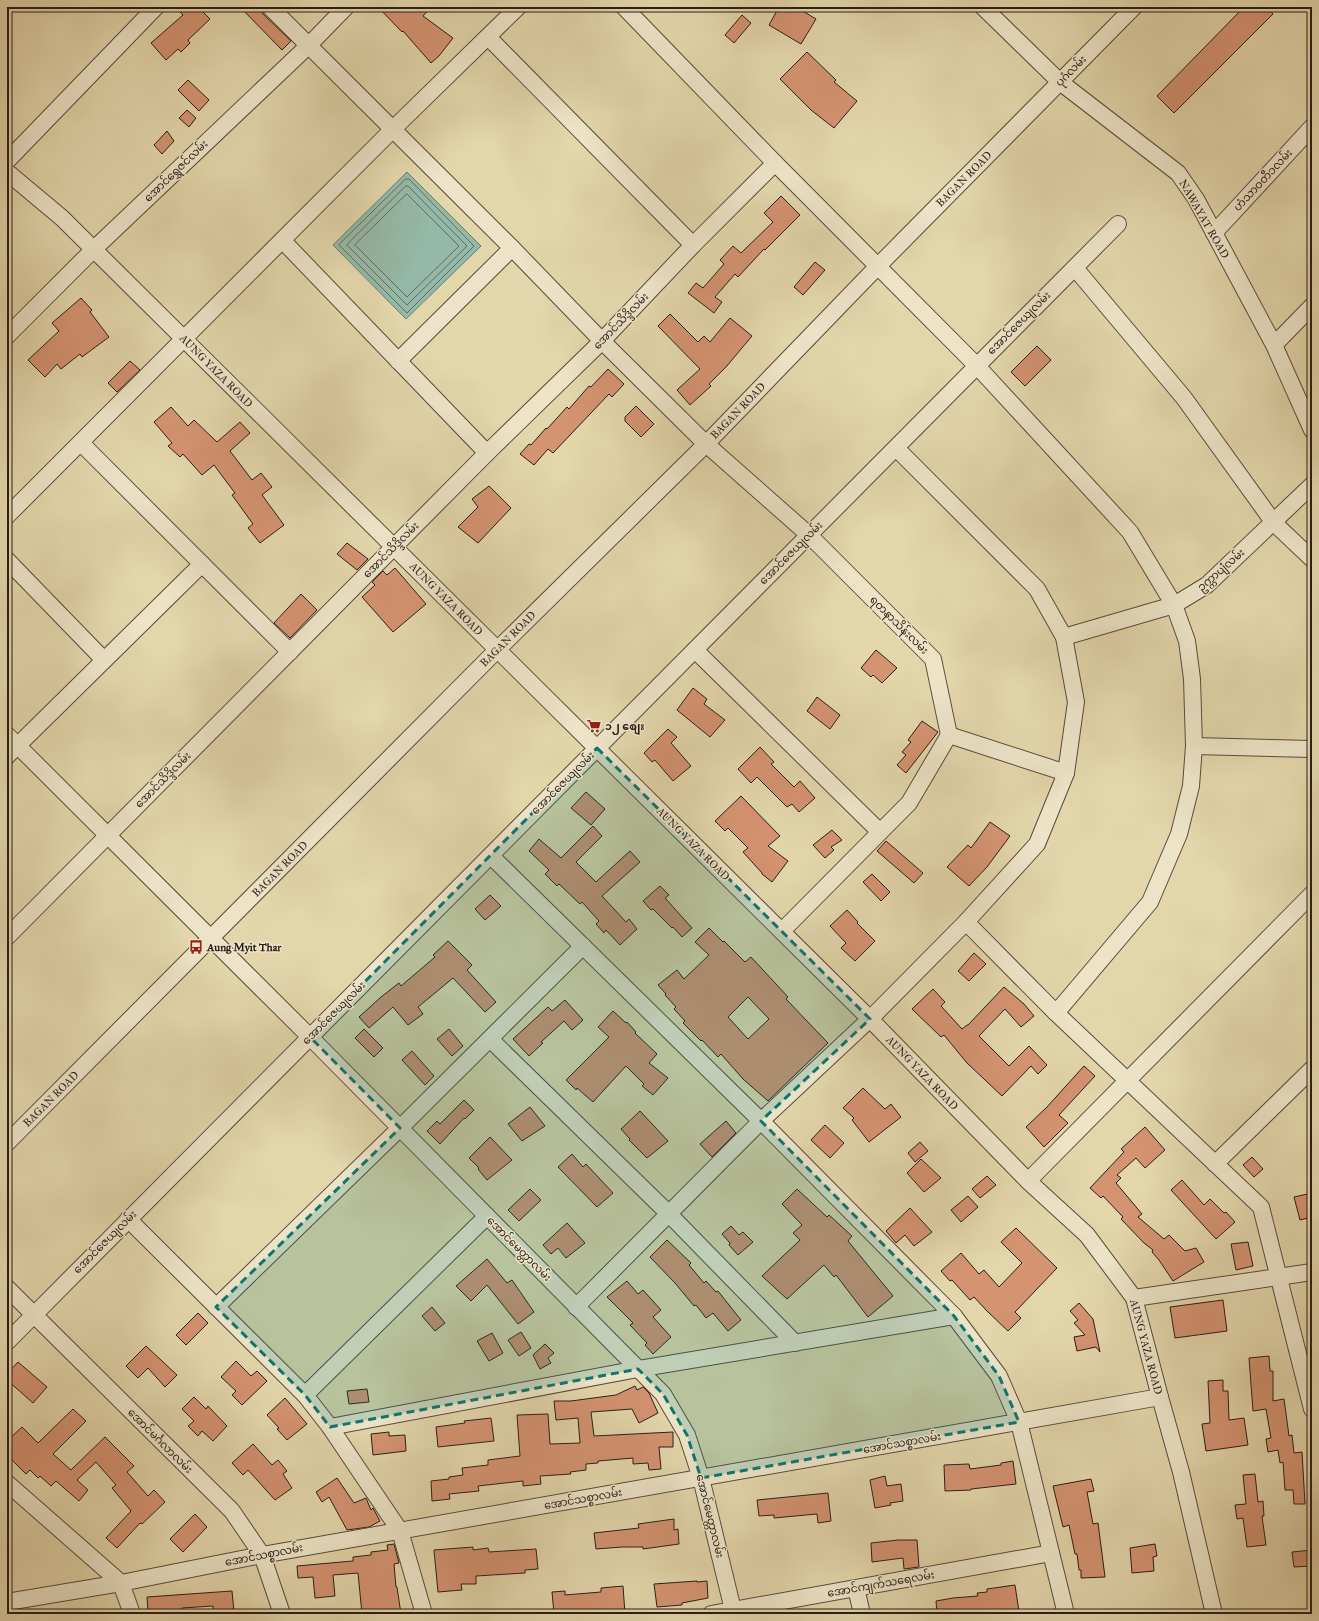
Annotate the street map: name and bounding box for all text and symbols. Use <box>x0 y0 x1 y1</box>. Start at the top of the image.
street label: ပုဂံလမ်း <box>1052 52 1091 91</box>
street label: အောင်ရွှေဇင်လမ်း <box>141 137 212 206</box>
street label: ဟံသာဝတီ၁လမ်း <box>1230 145 1295 214</box>
street label: BAGAN ROAD <box>933 148 995 210</box>
street label: NAWAYAT ROAD <box>1176 177 1232 261</box>
street label: အောင်ဇေယျလမ်း <box>984 288 1055 359</box>
street label: အောင်သိဒ္ဒိလမ်း <box>590 289 653 354</box>
street label: AUNG YAZA ROAD <box>176 331 255 410</box>
street label: BAGAN ROAD <box>708 380 768 442</box>
street label: အောင်သိဒ္ဒိလမ်း <box>360 518 423 582</box>
street label: အောင်ဇေယျလမ်း <box>756 518 827 589</box>
street label: ဥက္ကာပျံလမ်း <box>1194 545 1249 596</box>
street label: AUNG YAZA ROAD <box>406 559 485 638</box>
street label: ရတနာသိန်းလမ်း <box>866 592 932 658</box>
street label: BAGAN ROAD <box>477 608 539 670</box>
supermarket icon: ၁၂ စျေး <box>586 718 602 734</box>
place label: ၁၂ စျေး <box>605 720 645 735</box>
street label: အောင်သိဒ္ဒိလမ်း <box>132 748 195 812</box>
street label: အောင်ဇေယျလမ်း <box>528 748 599 819</box>
street label: AUNG YAZA ROAD <box>653 804 732 883</box>
street label: BAGAN ROAD <box>249 838 311 900</box>
bus stop icon: Aung Myit Thar <box>188 939 204 955</box>
place label: Aung Myit Thar <box>206 941 282 955</box>
street label: အောင်ဇေယျလမ်း <box>299 978 370 1049</box>
street label: AUNG YAZA ROAD <box>883 1033 961 1113</box>
street label: BAGAN ROAD <box>20 1068 82 1130</box>
street label: အောင်ဇေယျလမ်း <box>70 1207 141 1278</box>
street label: အောင်မေတ္တာလမ်း <box>483 1213 555 1286</box>
street label: AUNG YAZA ROAD <box>1127 1297 1165 1396</box>
street label: အောင်မင်္ဂလာလမ်း <box>125 1405 196 1476</box>
street label: အောင်သစ္စာလမ်း <box>862 1429 943 1459</box>
street label: အောင်မေတ္တာလမ်း <box>691 1472 728 1560</box>
street label: အောင်သစ္စာလမ်း <box>543 1485 624 1515</box>
street label: အောင်သစ္စာလမ်း <box>224 1540 305 1571</box>
street label: အောင်ကျက်သရေလမ်း <box>826 1567 936 1602</box>

